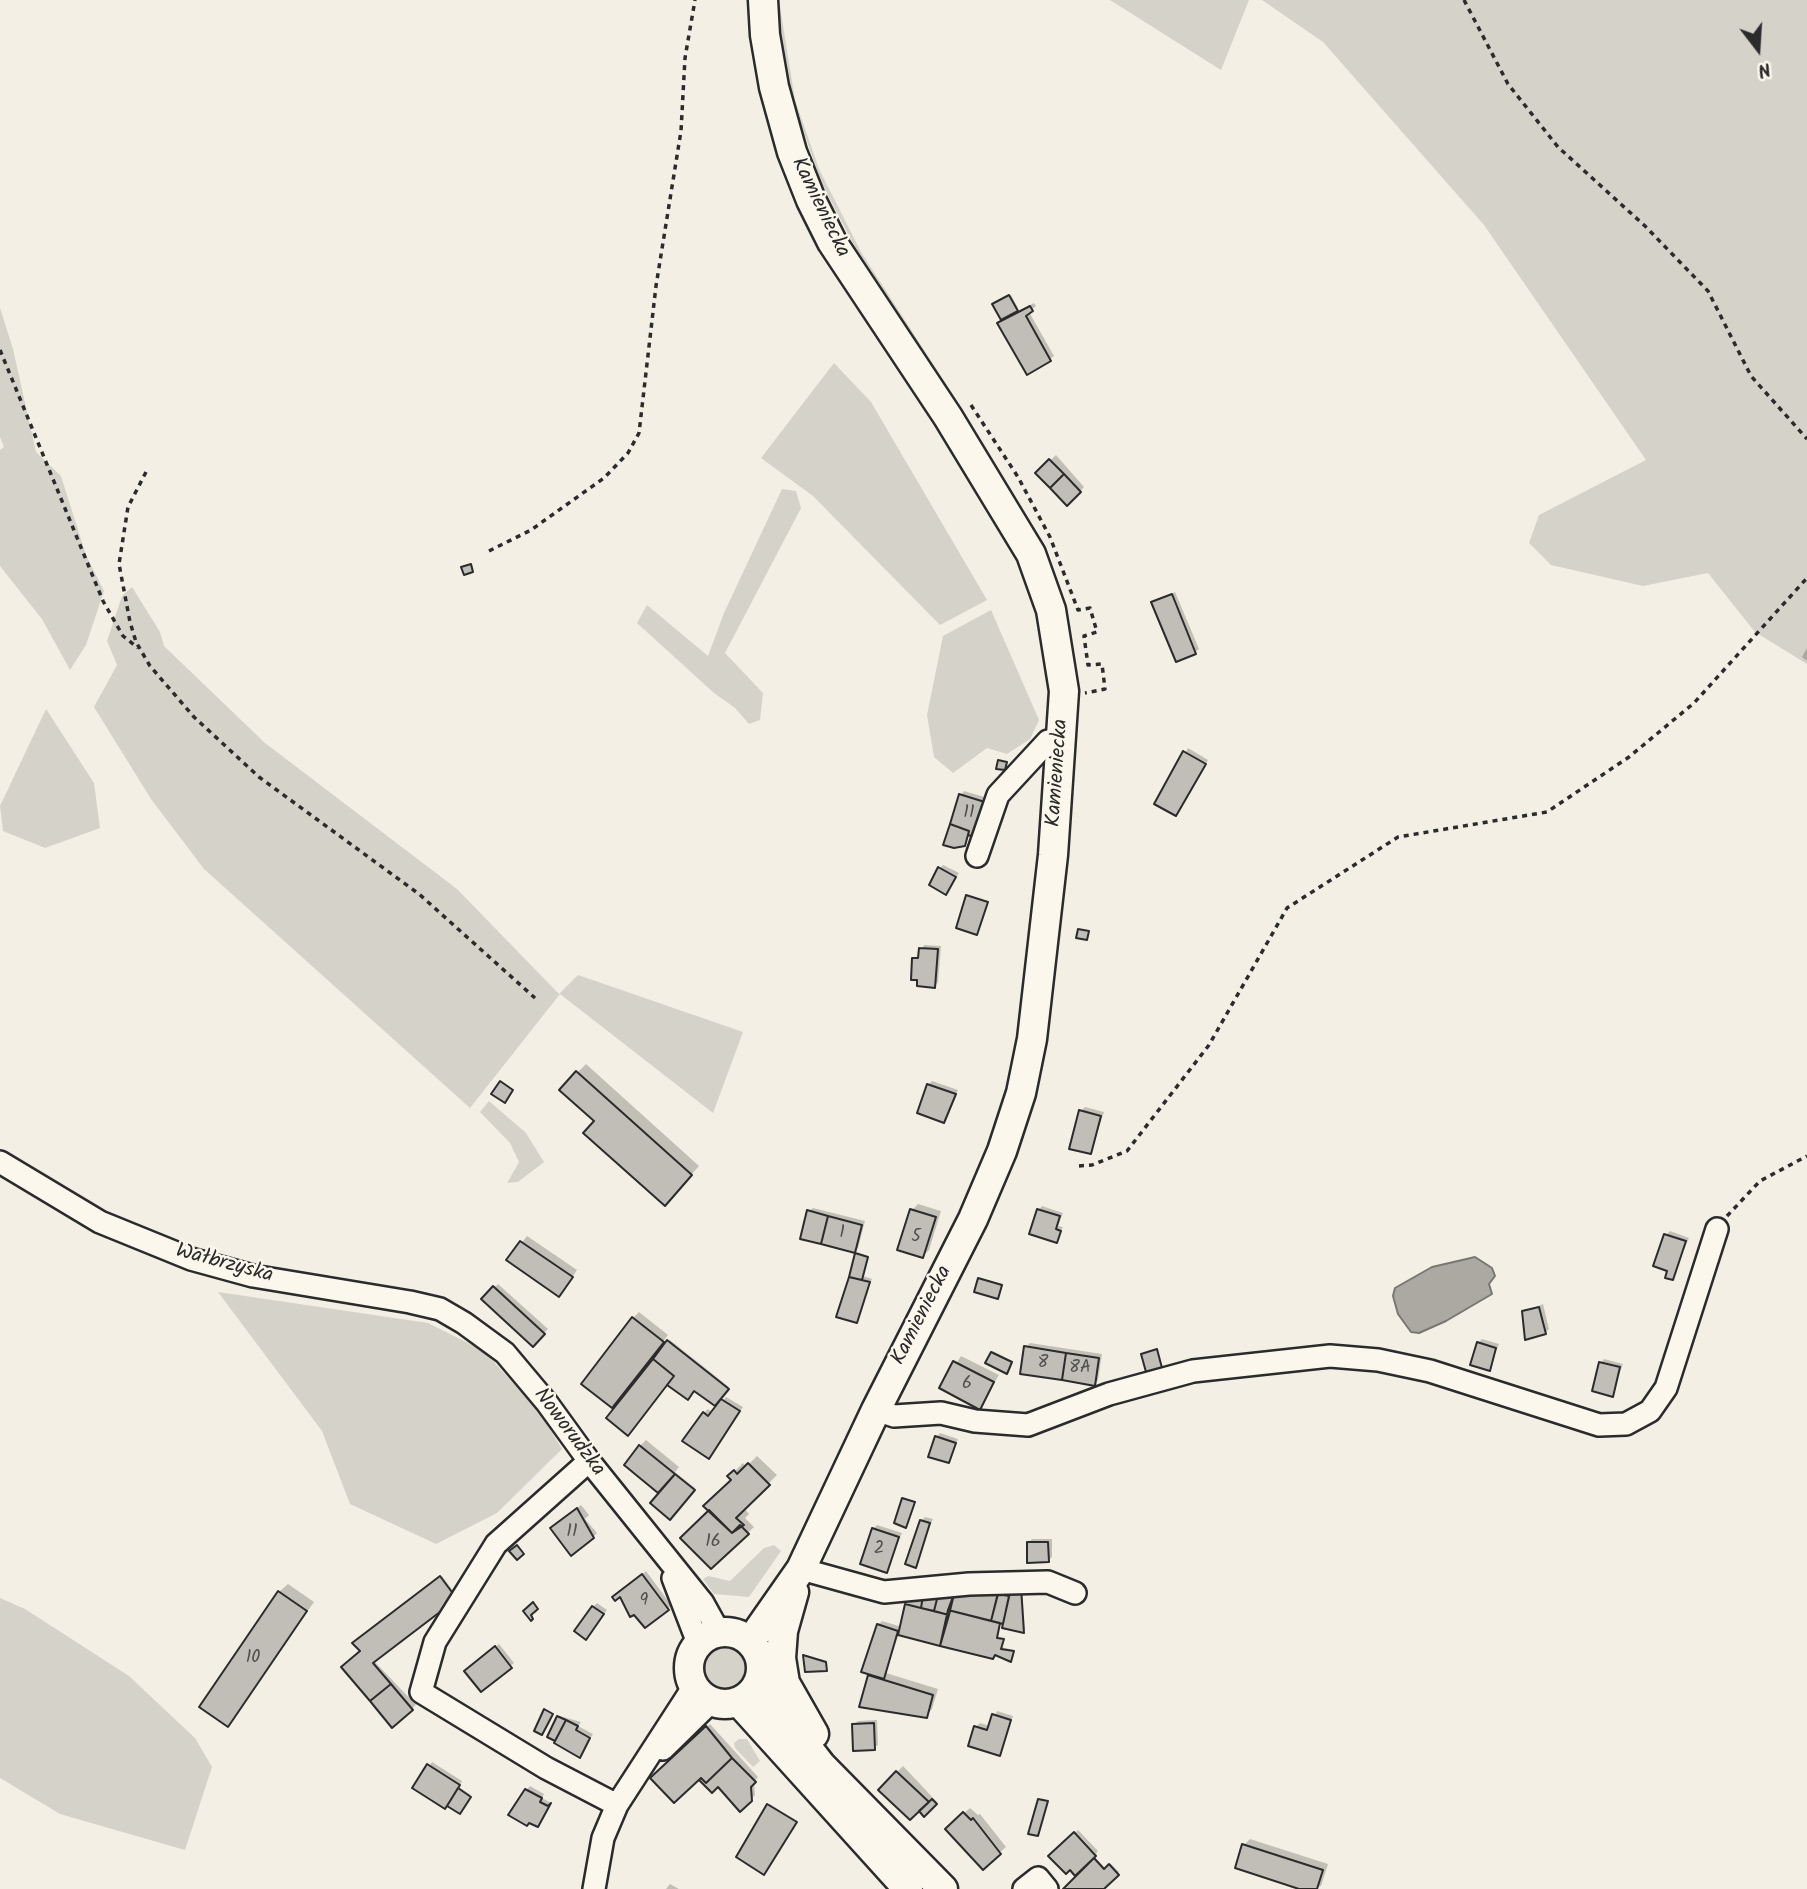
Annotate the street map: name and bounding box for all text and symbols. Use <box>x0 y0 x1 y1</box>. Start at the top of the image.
north arrow <box>1723 14 1793 84</box>
text: N <box>1754 53 1774 85</box>
street label: Kamieniecka <box>784 154 854 262</box>
street label: Kamieniecka <box>1043 718 1075 828</box>
house number: 11 <box>963 803 975 825</box>
house number: 1 <box>839 1223 845 1245</box>
house number: 5 <box>911 1227 921 1249</box>
street label: Wałbrzyska <box>173 1240 275 1290</box>
street label: Kamieniecka <box>887 1262 959 1370</box>
house number: 8 <box>1038 1353 1048 1375</box>
house number: 8A <box>1069 1358 1091 1380</box>
house number: 6 <box>962 1374 972 1396</box>
street label: Noworudzka <box>527 1384 609 1482</box>
house number: 11 <box>566 1522 578 1544</box>
house number: 16 <box>705 1532 721 1554</box>
house number: 2 <box>874 1539 884 1561</box>
house number: 9 <box>640 1591 648 1613</box>
house number: 10 <box>246 1648 260 1670</box>

